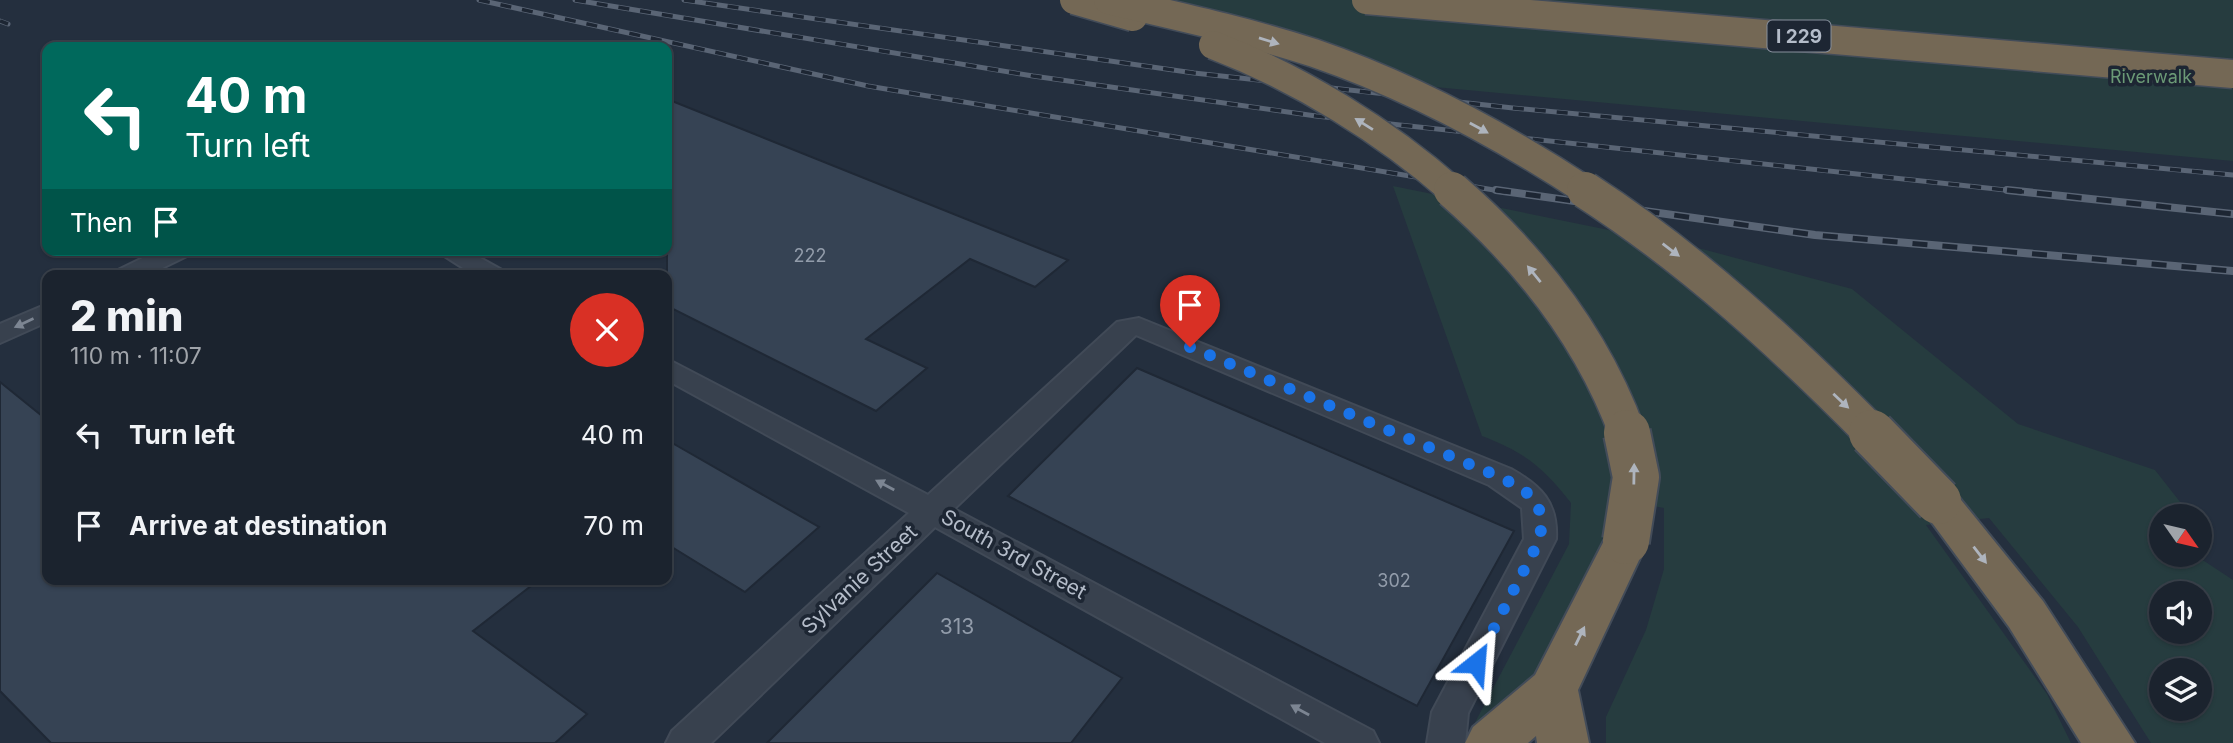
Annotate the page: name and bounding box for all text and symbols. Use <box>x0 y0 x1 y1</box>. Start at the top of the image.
road number: I 229 <box>1768 20 1830 52</box>
one-way arrow <box>1259 37 1280 47</box>
text: 40 m <box>185 66 308 125</box>
park label: Riverwalk <box>2110 66 2192 87</box>
icon: left <box>70 70 161 161</box>
one-way arrow <box>1355 118 1374 131</box>
one-way arrow <box>1469 122 1489 134</box>
text: Turn left <box>185 126 310 165</box>
icon: arrive <box>147 203 185 241</box>
text: Then <box>70 207 133 238</box>
one-way arrow <box>1661 243 1680 257</box>
house number: 222 <box>794 245 826 266</box>
one-way arrow <box>1527 265 1542 282</box>
pin <box>1160 275 1220 347</box>
icon: arrive <box>1171 286 1209 324</box>
text: 2 min <box>70 290 184 341</box>
button: close <box>570 293 644 367</box>
one-way arrow <box>14 317 34 328</box>
text: 110 m · 11:07 <box>70 342 202 370</box>
one-way arrow <box>1832 393 1850 409</box>
icon: left <box>70 416 108 454</box>
text: Turn left <box>129 419 235 450</box>
text: 40 m <box>581 419 644 450</box>
one-way arrow <box>1628 463 1640 485</box>
one-way arrow <box>875 479 895 491</box>
street label: South 3rd Street <box>937 504 1091 604</box>
north arrow <box>2149 504 2212 567</box>
map controls <box>2149 504 2212 721</box>
icon: arrive <box>70 507 108 545</box>
text: Arrive at destination <box>129 510 388 541</box>
text: 70 m <box>583 510 644 541</box>
street label: Sylvanie Street <box>796 519 922 639</box>
one-way arrow <box>1972 546 1986 564</box>
house number: 302 <box>1377 570 1411 591</box>
button: sound <box>2149 581 2212 644</box>
house number: 313 <box>940 614 974 639</box>
position arrow <box>1439 626 1513 700</box>
one-way arrow <box>1574 626 1585 646</box>
button: layers <box>2149 658 2212 721</box>
one-way arrow <box>1291 704 1310 716</box>

